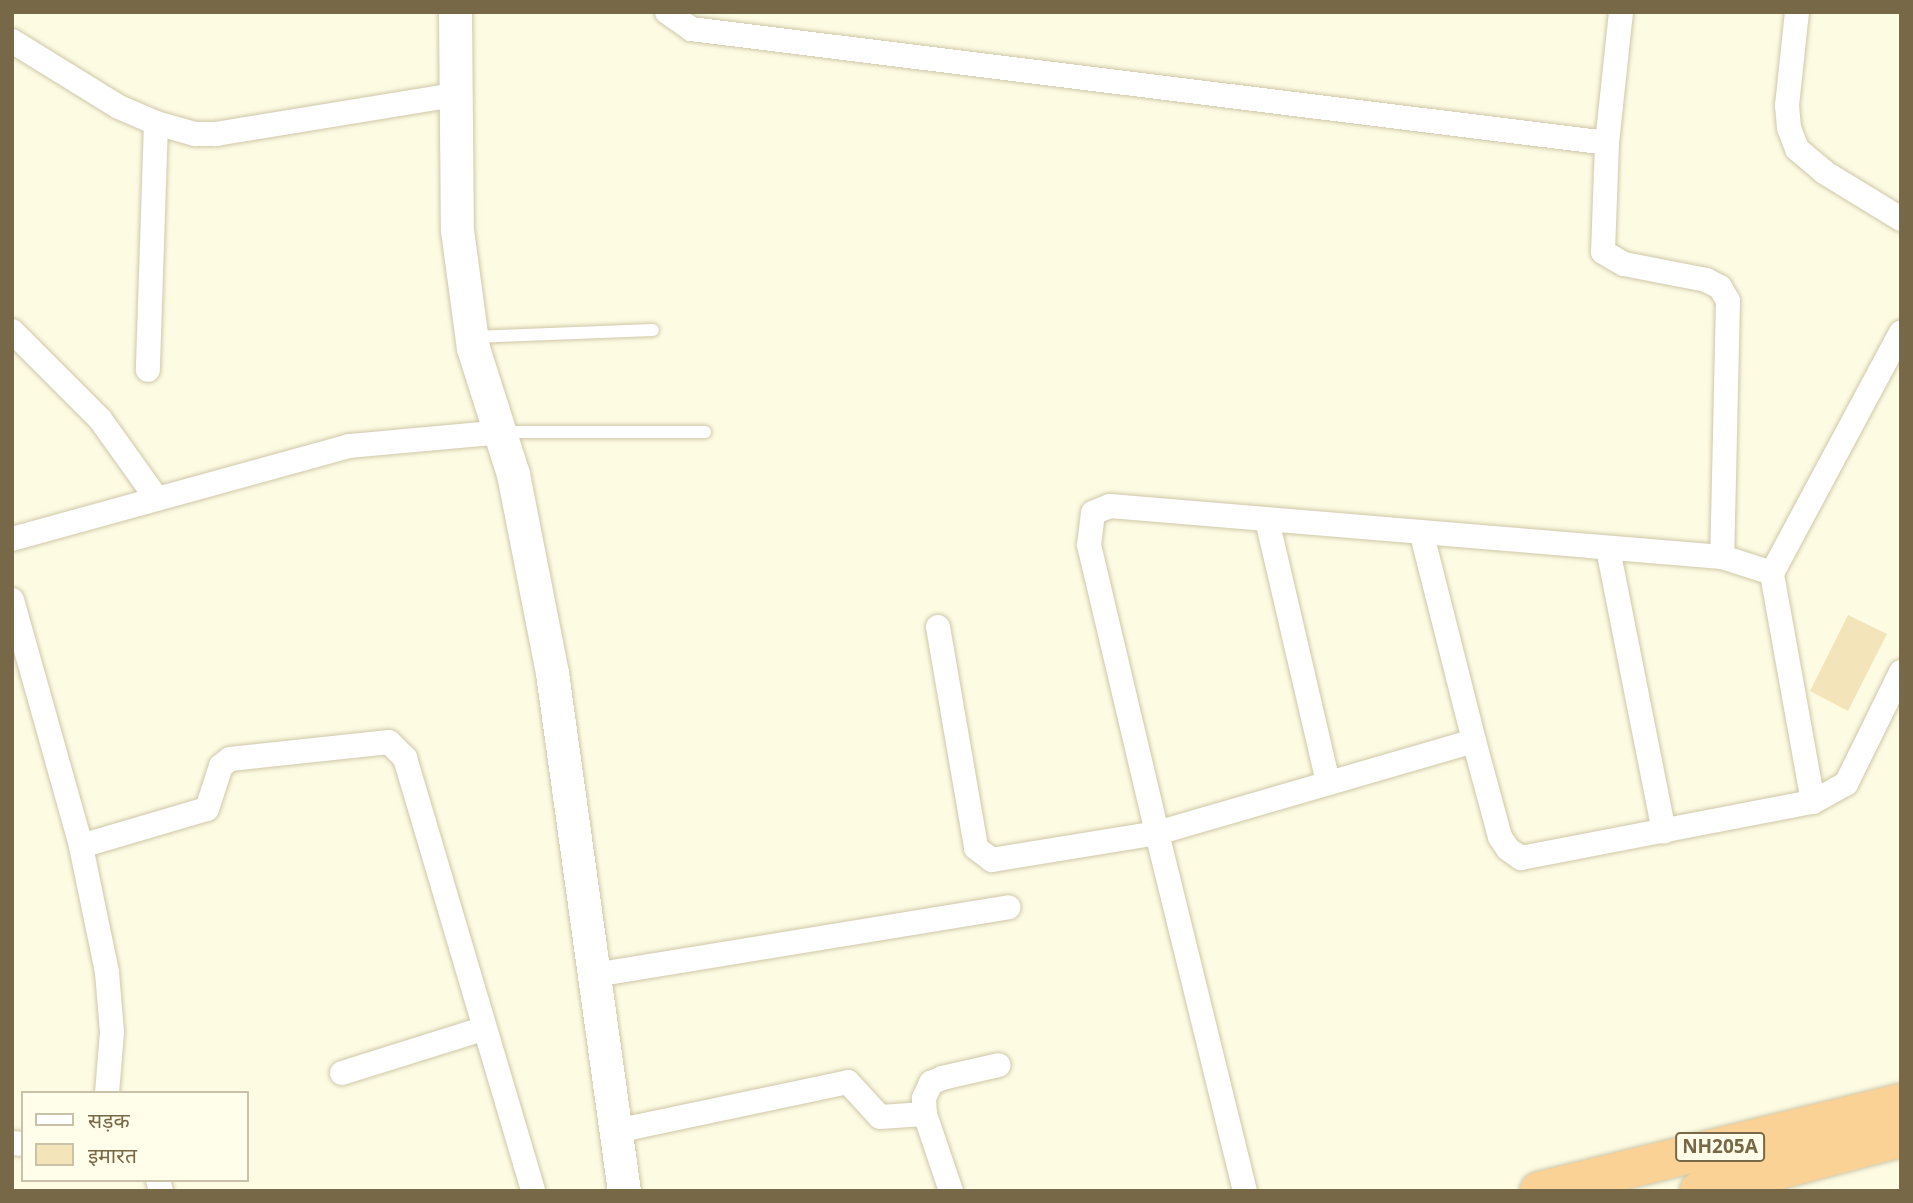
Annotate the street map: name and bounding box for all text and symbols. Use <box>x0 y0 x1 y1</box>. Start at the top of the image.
legend <box>21 1091 248 1182</box>
text: सड़क <box>88 1106 130 1134</box>
road number: NH205A <box>1674 1132 1766 1162</box>
text: इमारत <box>88 1141 137 1169</box>

